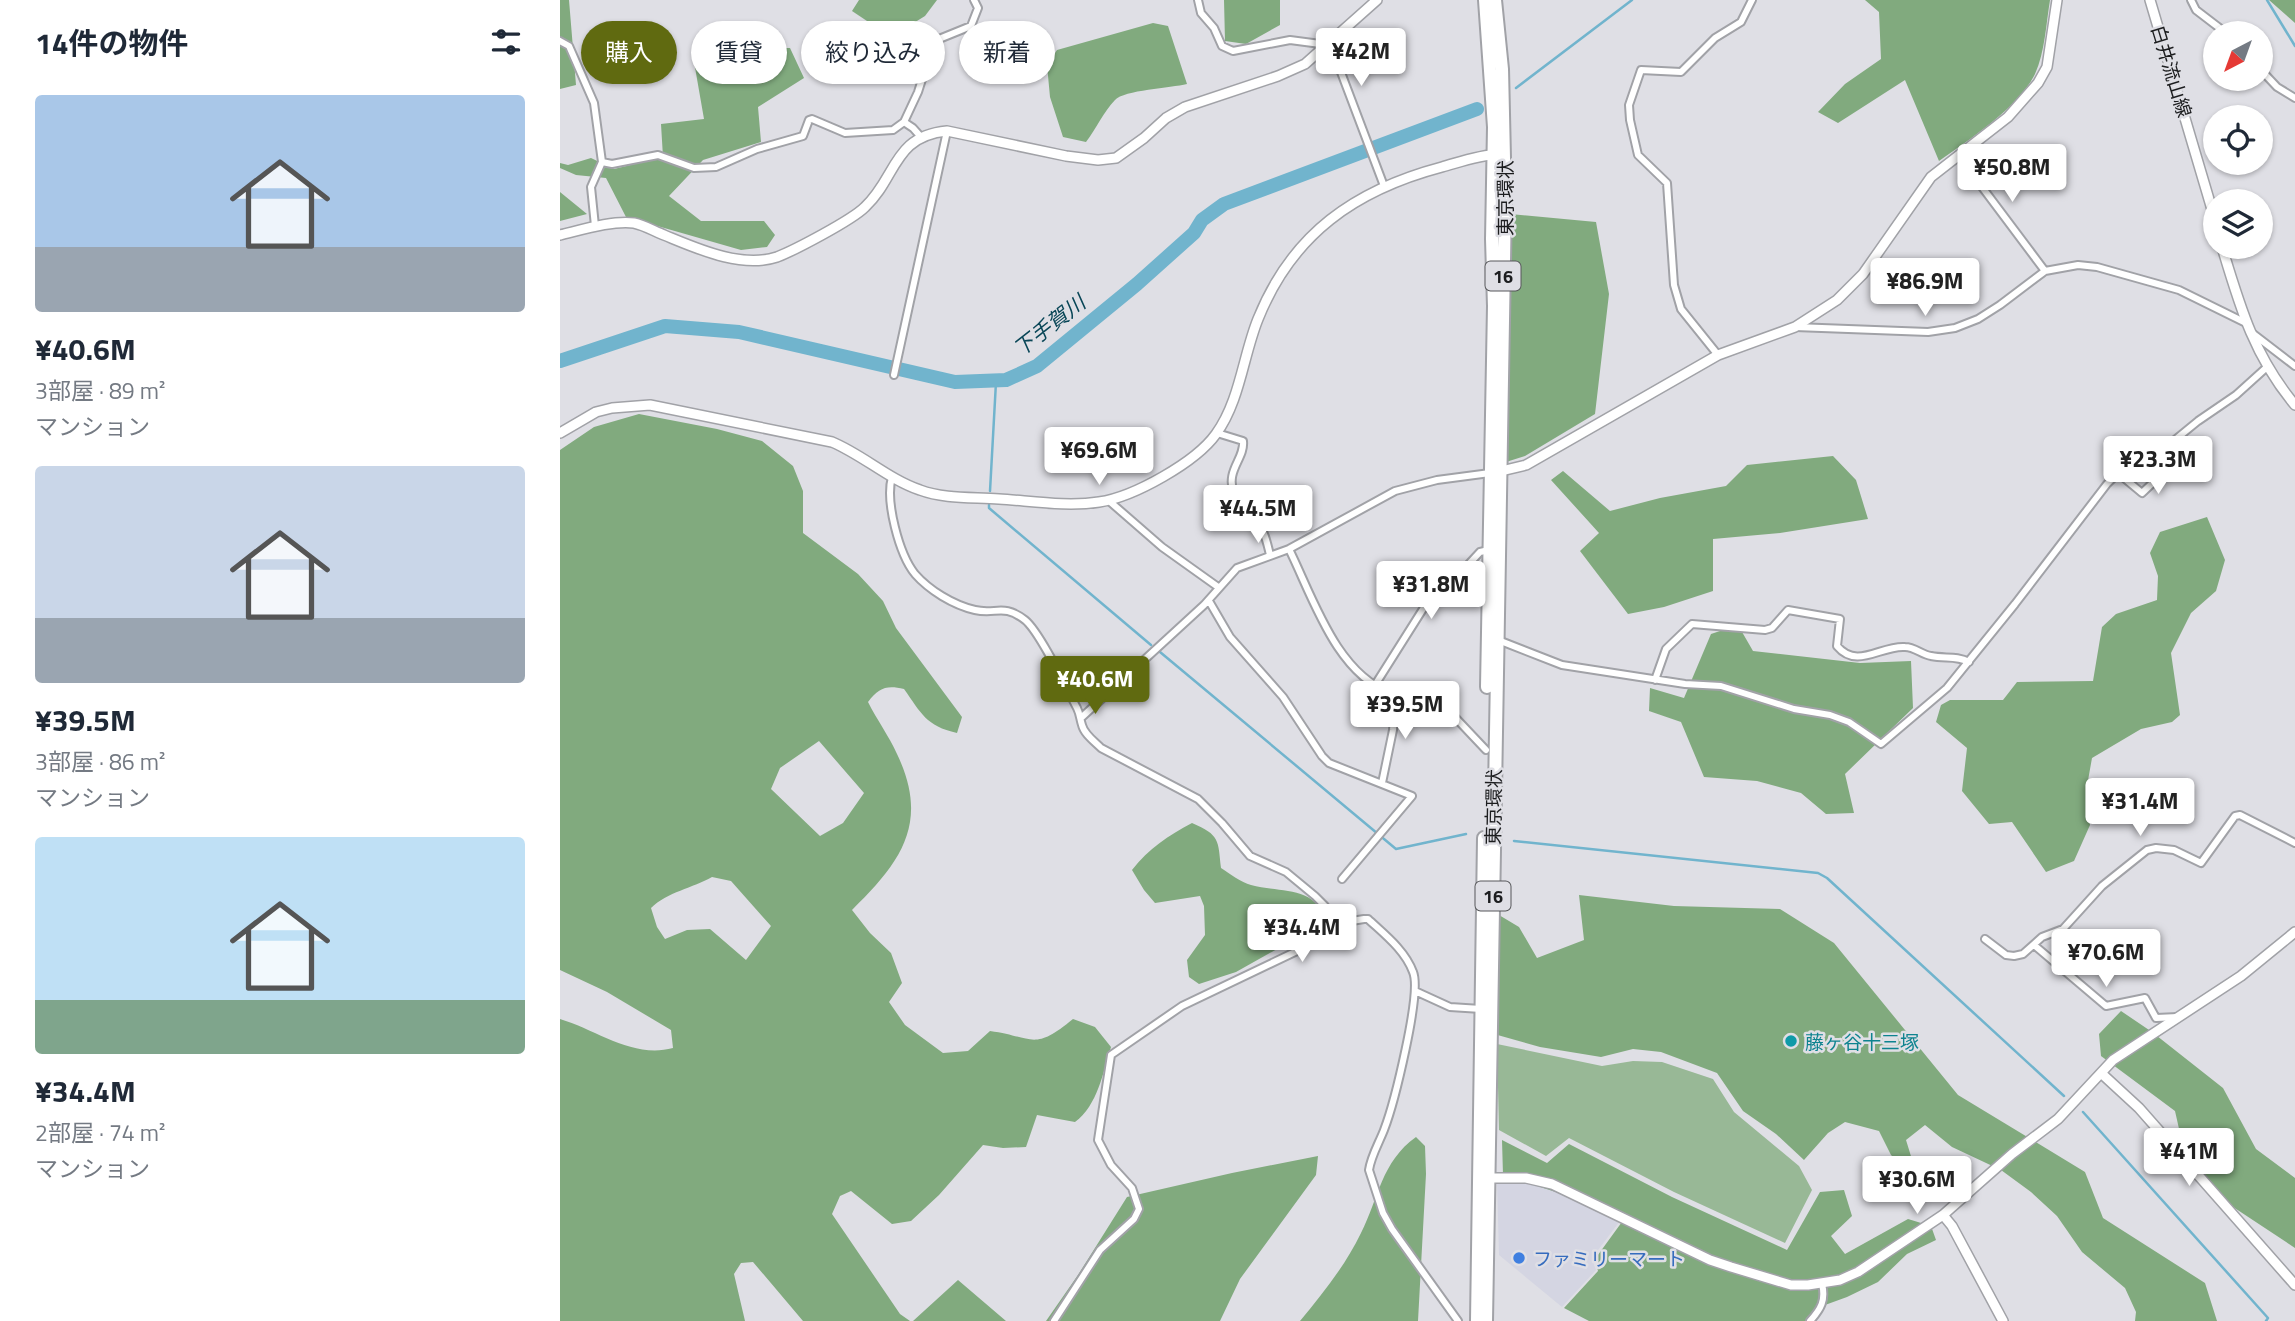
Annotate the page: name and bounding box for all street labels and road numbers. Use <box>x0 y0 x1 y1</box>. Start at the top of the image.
street label: 白井流山線 <box>2144 21 2200 121</box>
street label: 東京環状 <box>1490 160 1519 236</box>
road number: 16 <box>1486 262 1520 290</box>
street label: 東京環状 <box>1478 769 1508 845</box>
road number: 16 <box>1476 882 1510 911</box>

